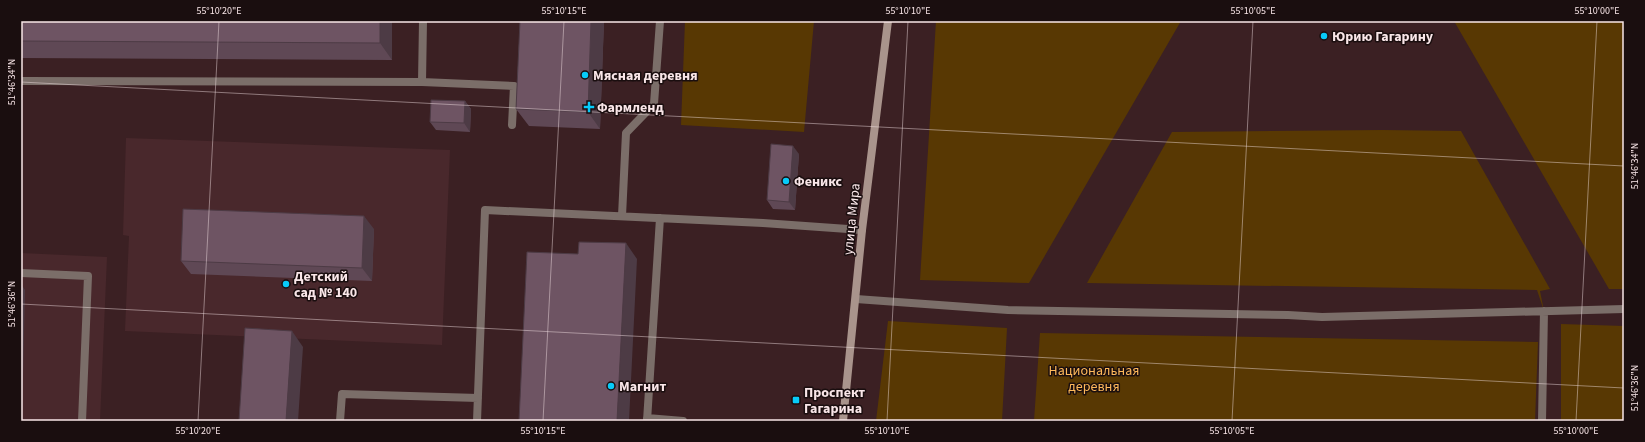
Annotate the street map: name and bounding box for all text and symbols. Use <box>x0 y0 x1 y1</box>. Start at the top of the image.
text: 55°10'20"E <box>196 4 242 18</box>
text: 55°10'15"E <box>541 4 587 18</box>
text: 55°10'10"E <box>885 4 931 18</box>
text: 55°10'05"E <box>1230 4 1276 18</box>
text: 55°10'00"E <box>1574 4 1620 18</box>
place label: Юрию Гагарину <box>1332 27 1434 47</box>
marker: Юрию Гагарину <box>1319 31 1329 41</box>
text: 51°46'34"N <box>5 59 19 105</box>
place label: Мясная деревня <box>593 66 698 86</box>
marker: Мясная деревня <box>580 70 590 80</box>
place label: Фармленд <box>597 98 664 118</box>
marker: Фармленд <box>584 102 594 112</box>
text: 51°46'34"N <box>1628 143 1642 189</box>
place label: Феникс <box>794 172 843 192</box>
marker: Феникс <box>781 176 791 186</box>
street label: улица Мира <box>838 182 866 256</box>
place label: Детский сад № 140 <box>294 267 357 303</box>
marker: Детский сад № 140 <box>281 279 291 289</box>
text: 51°46'36"N <box>5 281 19 327</box>
park label: Национальная деревня <box>1049 361 1139 397</box>
text: 51°46'36"N <box>1628 365 1642 411</box>
place label: Магнит <box>619 377 666 397</box>
marker: Магнит <box>606 381 616 391</box>
place label: Проспект Гагарина <box>804 383 865 419</box>
marker: Проспект Гагарина <box>791 395 801 405</box>
text: 55°10'20"E <box>175 424 221 438</box>
text: 55°10'15"E <box>520 424 566 438</box>
text: 55°10'10"E <box>864 424 910 438</box>
text: 55°10'05"E <box>1209 424 1255 438</box>
text: 55°10'00"E <box>1553 424 1599 438</box>

